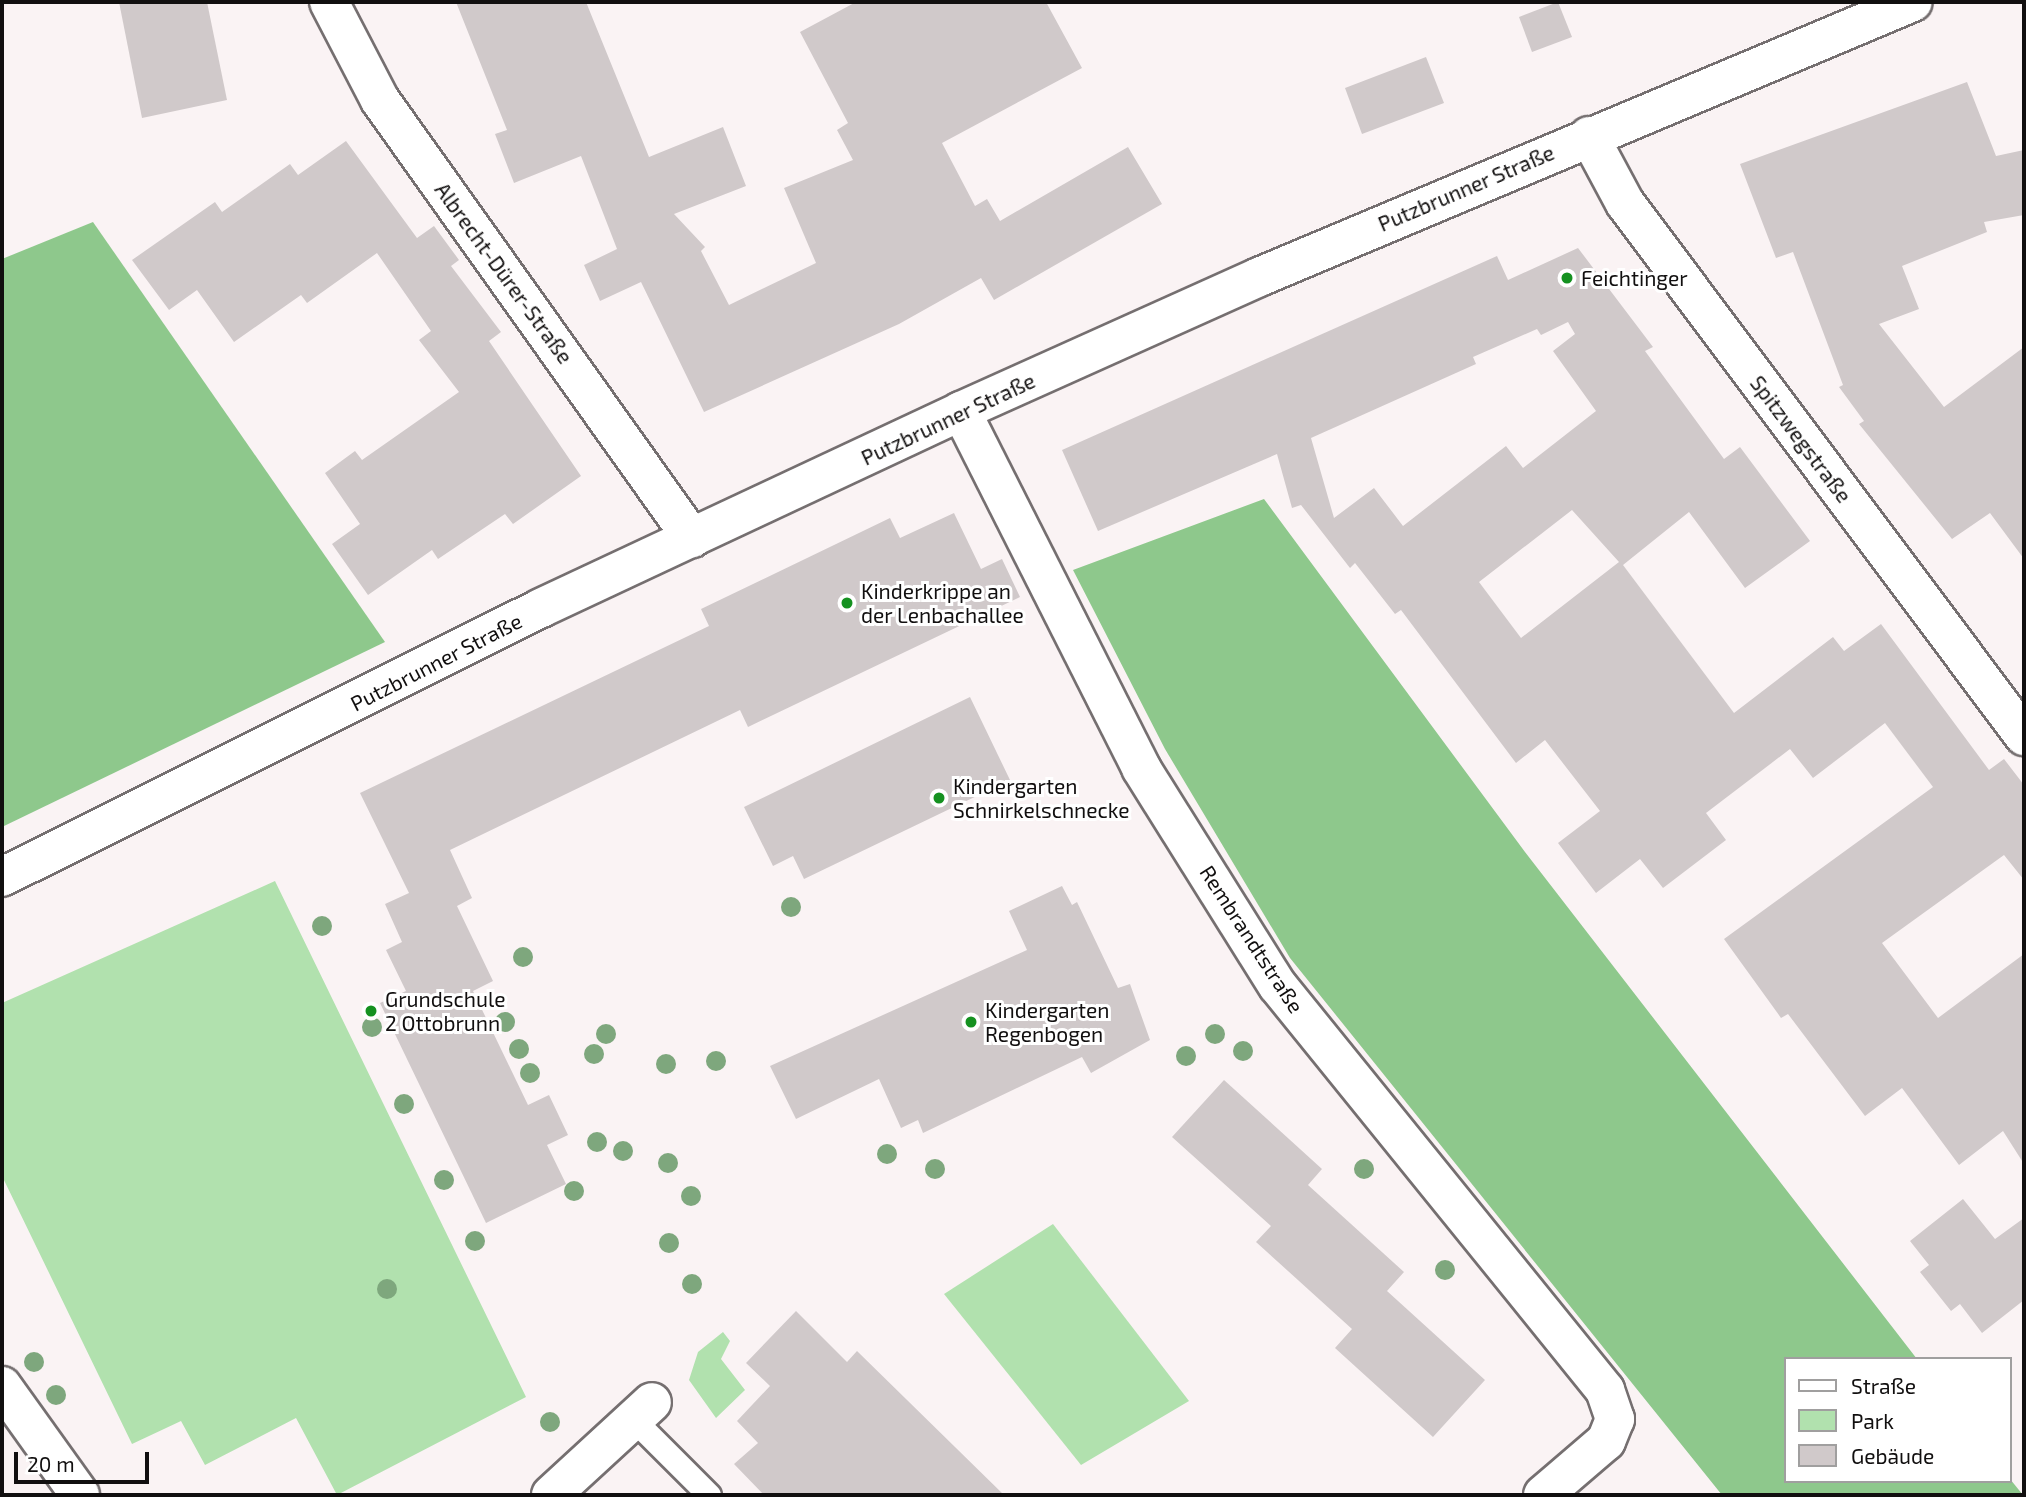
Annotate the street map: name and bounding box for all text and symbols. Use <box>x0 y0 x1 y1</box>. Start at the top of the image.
street label: Putzbrunner Straße <box>1374 139 1558 237</box>
street label: Albrecht-Dürer-Straße <box>430 178 578 368</box>
place label: Feichtinger <box>1581 265 1688 291</box>
marker: Feichtinger <box>1559 270 1575 286</box>
street label: Putzbrunner Straße <box>857 368 1039 470</box>
street label: Spitzwegstraße <box>1745 371 1857 507</box>
place label: Kinderkrippe an der Lenbachallee <box>861 578 1024 628</box>
marker: Kinderkrippe an der Lenbachallee <box>839 595 855 611</box>
street label: Putzbrunner Straße <box>346 608 526 716</box>
place label: Kindergarten Schnirkelschnecke <box>953 773 1130 823</box>
marker: Kindergarten Schnirkelschnecke <box>931 790 947 806</box>
street label: Rembrandtstraße <box>1195 861 1309 1017</box>
place label: Grundschule 2 Ottobrunn <box>385 986 505 1036</box>
place label: Kindergarten Regenbogen <box>985 997 1110 1047</box>
marker: Grundschule 2 Ottobrunn <box>363 1003 379 1019</box>
marker: Kindergarten Regenbogen <box>963 1014 979 1030</box>
legend <box>1784 1357 2012 1483</box>
text: Straße <box>1851 1373 1916 1398</box>
text: Park <box>1851 1408 1894 1433</box>
scale bar <box>18 1438 152 1482</box>
text: Gebäude <box>1851 1443 1934 1468</box>
text: 20 m <box>27 1451 75 1476</box>

